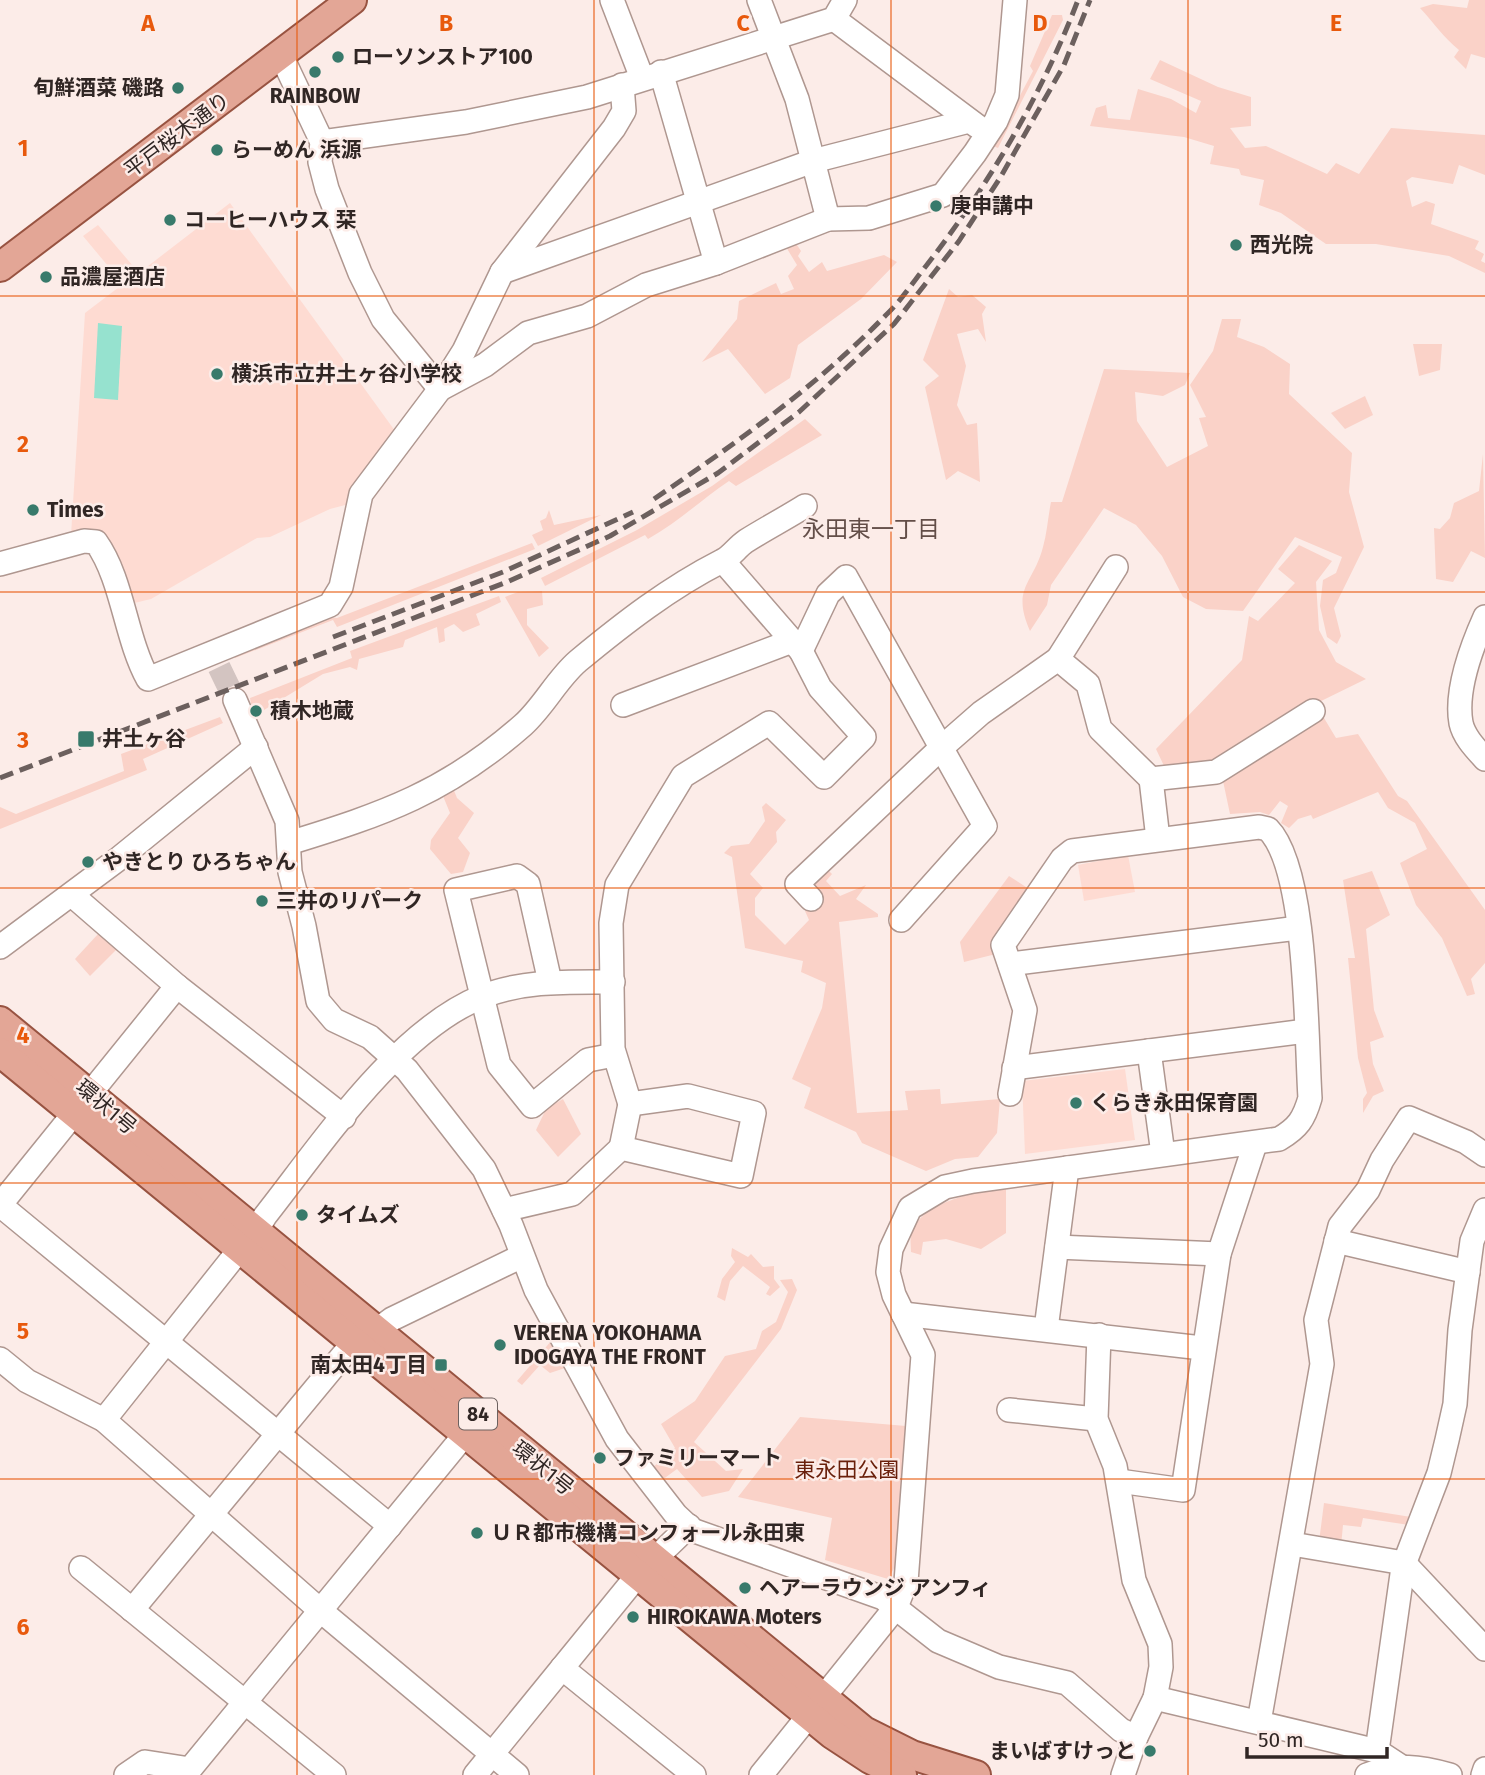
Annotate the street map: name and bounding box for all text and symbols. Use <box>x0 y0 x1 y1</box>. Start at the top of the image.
text: A <box>140 9 155 37</box>
text: B <box>439 9 453 37</box>
text: C <box>736 9 750 37</box>
text: D <box>1033 9 1048 37</box>
text: E <box>1330 9 1342 37</box>
place label: ローソンストア100 <box>352 44 533 70</box>
marker: ローソンストア100 <box>330 49 346 65</box>
marker: RAINBOW <box>307 64 323 80</box>
place label: 旬鮮酒菜 磯路 <box>33 75 164 101</box>
marker: 旬鮮酒菜 磯路 <box>170 80 186 96</box>
place label: RAINBOW <box>270 83 361 109</box>
street label: 平戸桜木通り <box>119 87 235 183</box>
text: 1 <box>18 134 28 162</box>
place label: らーめん 浜源 <box>231 137 362 163</box>
marker: らーめん 浜源 <box>209 142 225 158</box>
place label: 庚申講中 <box>950 193 1034 219</box>
marker: 庚申講中 <box>928 198 944 214</box>
place label: コーヒーハウス 栞 <box>184 207 357 233</box>
marker: コーヒーハウス 栞 <box>162 212 178 228</box>
place label: 西光院 <box>1250 232 1313 258</box>
marker: 西光院 <box>1228 237 1244 253</box>
place label: 品濃屋酒店 <box>60 264 165 290</box>
marker: 品濃屋酒店 <box>38 269 54 285</box>
place label: 横浜市立井土ヶ谷小学校 <box>231 361 462 387</box>
marker: 横浜市立井土ヶ谷小学校 <box>209 366 225 382</box>
text: 2 <box>17 430 29 458</box>
place label: Times <box>47 497 104 523</box>
marker: Times <box>25 502 41 518</box>
district label: 永田東一丁目 <box>802 515 940 543</box>
place label: 積木地蔵 <box>270 698 354 724</box>
marker: 積木地蔵 <box>248 703 264 719</box>
text: 3 <box>16 726 29 754</box>
place label: 井土ヶ谷 <box>102 726 186 752</box>
marker: 井土ヶ谷 <box>76 729 96 749</box>
place label: やきとり ひろちゃん <box>102 849 296 875</box>
marker: やきとり ひろちゃん <box>80 854 96 870</box>
place label: 三井のリパーク <box>276 888 423 914</box>
marker: 三井のリパーク <box>254 893 270 909</box>
text: 4 <box>17 1021 30 1049</box>
street label: 環状1号 <box>70 1074 142 1140</box>
place label: くらき永田保育園 <box>1090 1090 1258 1116</box>
marker: くらき永田保育園 <box>1068 1095 1084 1111</box>
place label: タイムズ <box>316 1202 400 1228</box>
marker: タイムズ <box>294 1207 310 1223</box>
text: 5 <box>17 1317 29 1345</box>
place label: VERENA YOKOHAMA IDOGAYA THE FRONT <box>513 1320 706 1370</box>
marker: VERENA YOKOHAMA IDOGAYA THE FRONT <box>492 1337 508 1353</box>
place label: 南太田4丁目 <box>310 1352 427 1378</box>
marker: 南太田4丁目 <box>433 1357 449 1373</box>
road number: 84 <box>459 1398 497 1430</box>
street label: 環状1号 <box>507 1435 579 1501</box>
place label: ファミリーマート <box>614 1445 782 1471</box>
marker: ファミリーマート <box>592 1450 608 1466</box>
park label: 東永田公園 <box>795 1457 900 1483</box>
place label: ＵＲ都市機構コンフォール永田東 <box>491 1520 805 1546</box>
marker: ＵＲ都市機構コンフォール永田東 <box>469 1525 485 1541</box>
place label: ヘアーラウンジ アンフィ <box>759 1575 992 1601</box>
marker: ヘアーラウンジ アンフィ <box>737 1580 753 1596</box>
place label: HIROKAWA Moters <box>647 1604 822 1630</box>
marker: HIROKAWA Moters <box>625 1609 641 1625</box>
text: 6 <box>17 1613 30 1641</box>
scale bar <box>1247 1716 1387 1760</box>
text: 50 m <box>1258 1727 1304 1753</box>
place label: まいばすけっと <box>989 1738 1136 1764</box>
marker: まいばすけっと <box>1142 1743 1158 1759</box>

